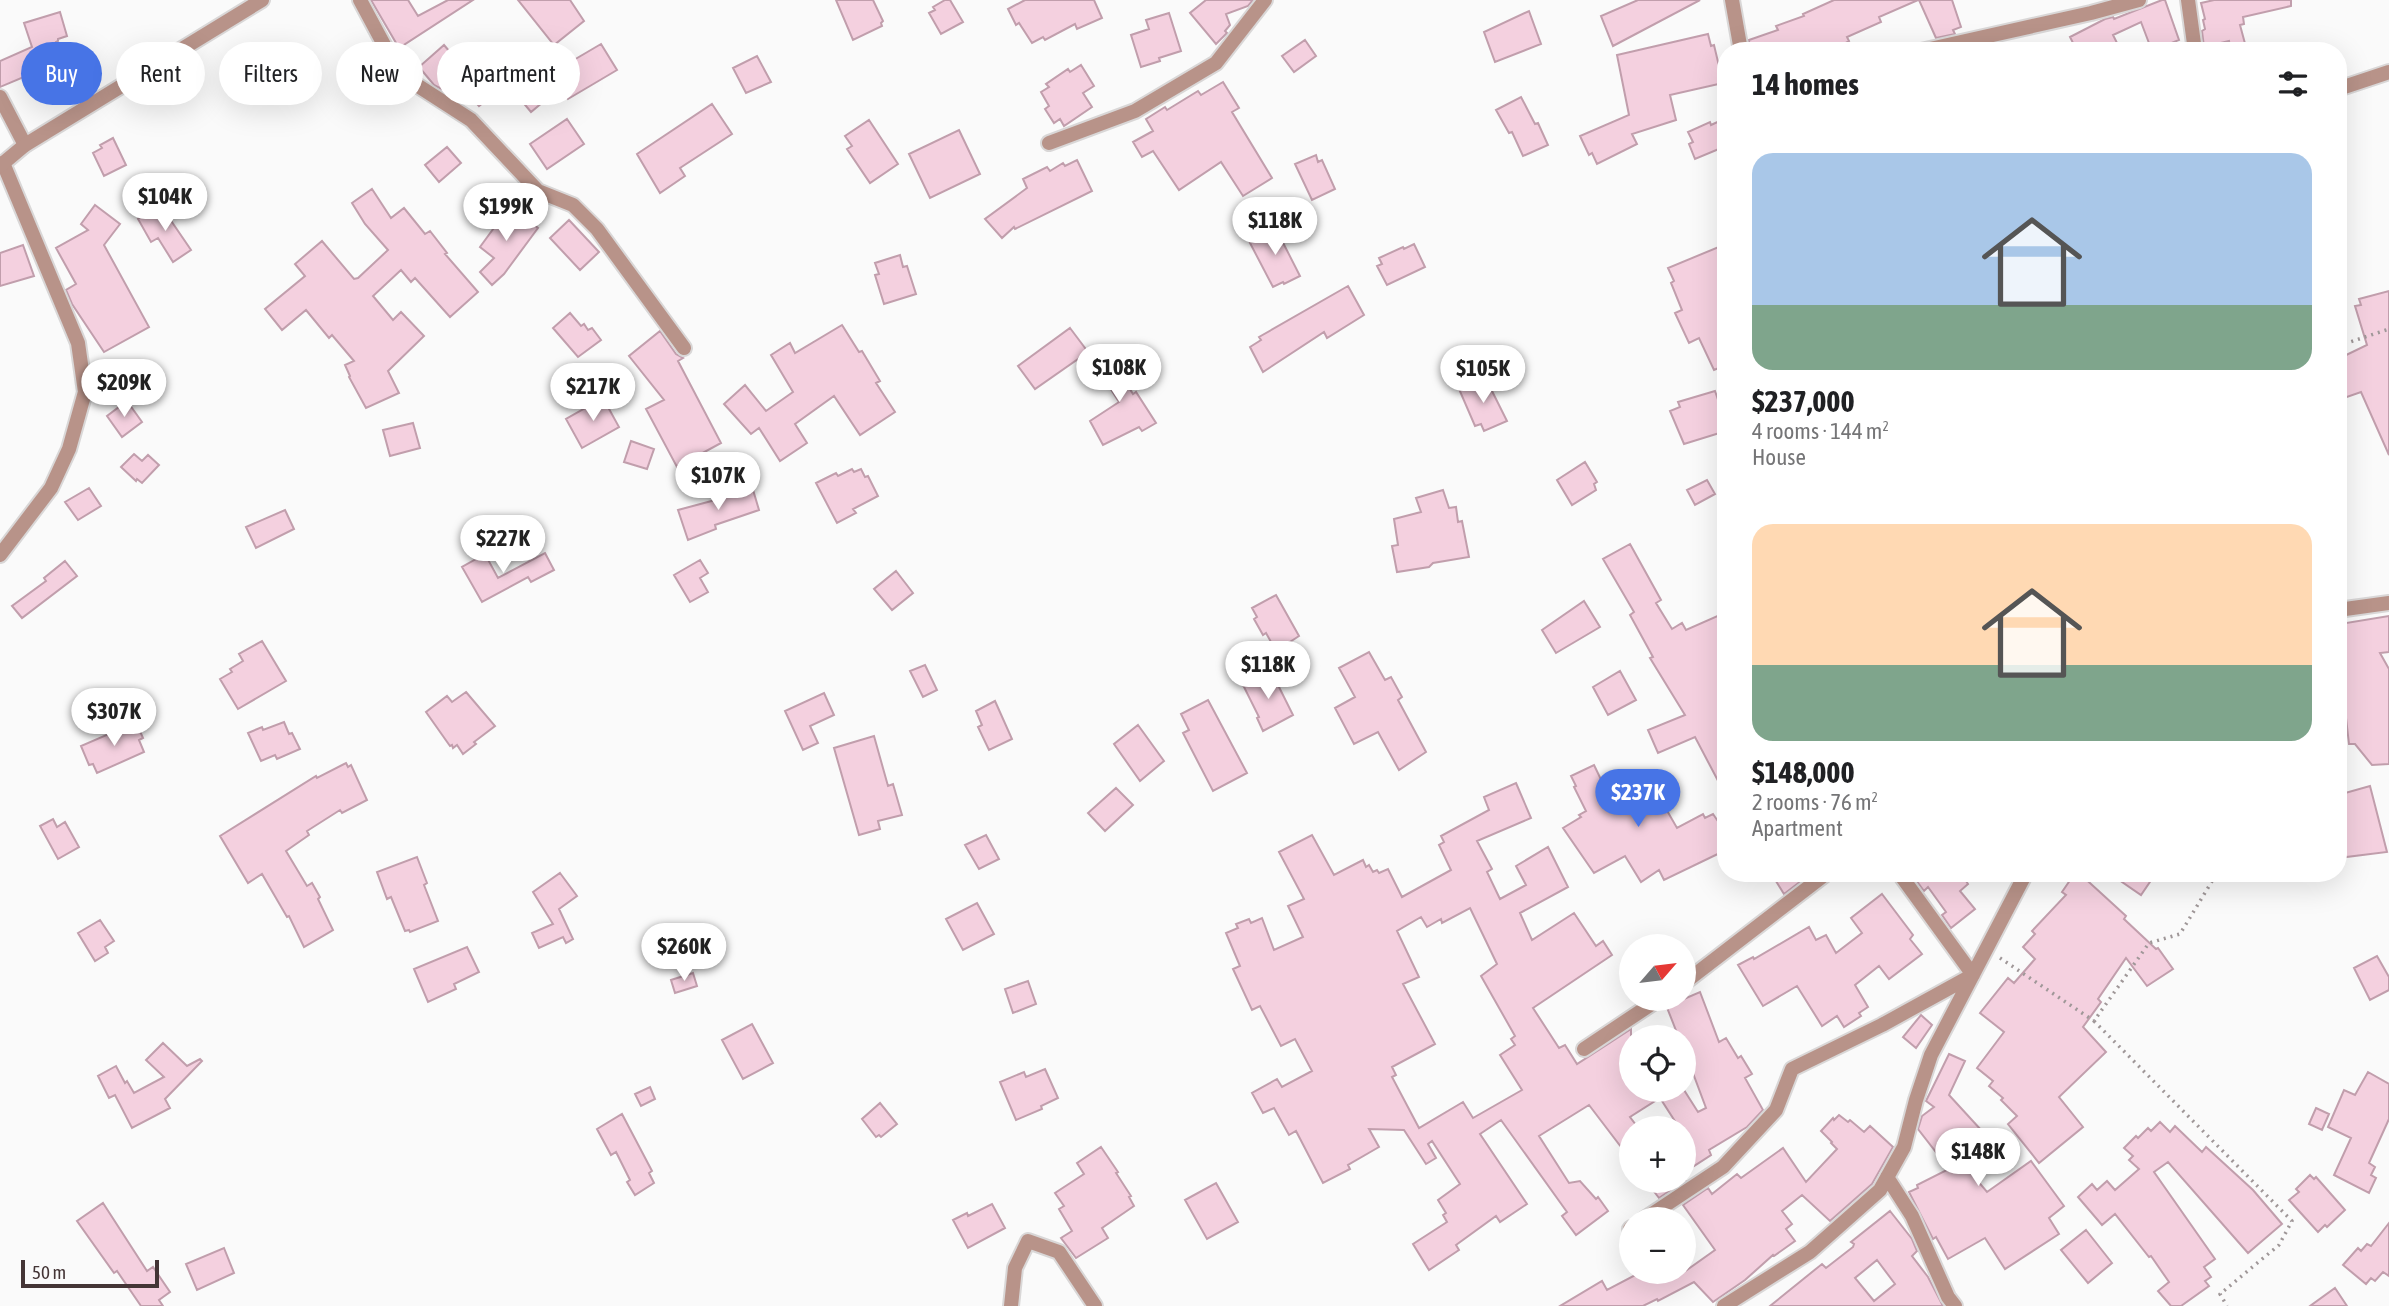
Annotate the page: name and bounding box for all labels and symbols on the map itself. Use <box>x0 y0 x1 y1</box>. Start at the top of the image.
pin: $104K <box>116 174 214 233</box>
pin: $199K <box>457 184 555 243</box>
pin: $118K <box>1226 198 1324 257</box>
pin: $108K <box>1070 344 1168 404</box>
pin: $105K <box>1434 346 1532 405</box>
pin: $209K <box>75 360 173 419</box>
pin: $217K <box>544 364 642 423</box>
pin: $107K <box>669 452 767 512</box>
pin: $227K <box>454 516 552 575</box>
pin: $118K <box>1219 642 1317 701</box>
pin: $307K <box>65 688 163 748</box>
pin: $237K <box>1589 770 1687 829</box>
pin: $260K <box>635 923 733 983</box>
north arrow <box>1619 934 1696 1012</box>
pin: $148K <box>1929 1128 2027 1188</box>
scale bar <box>21 1257 159 1289</box>

